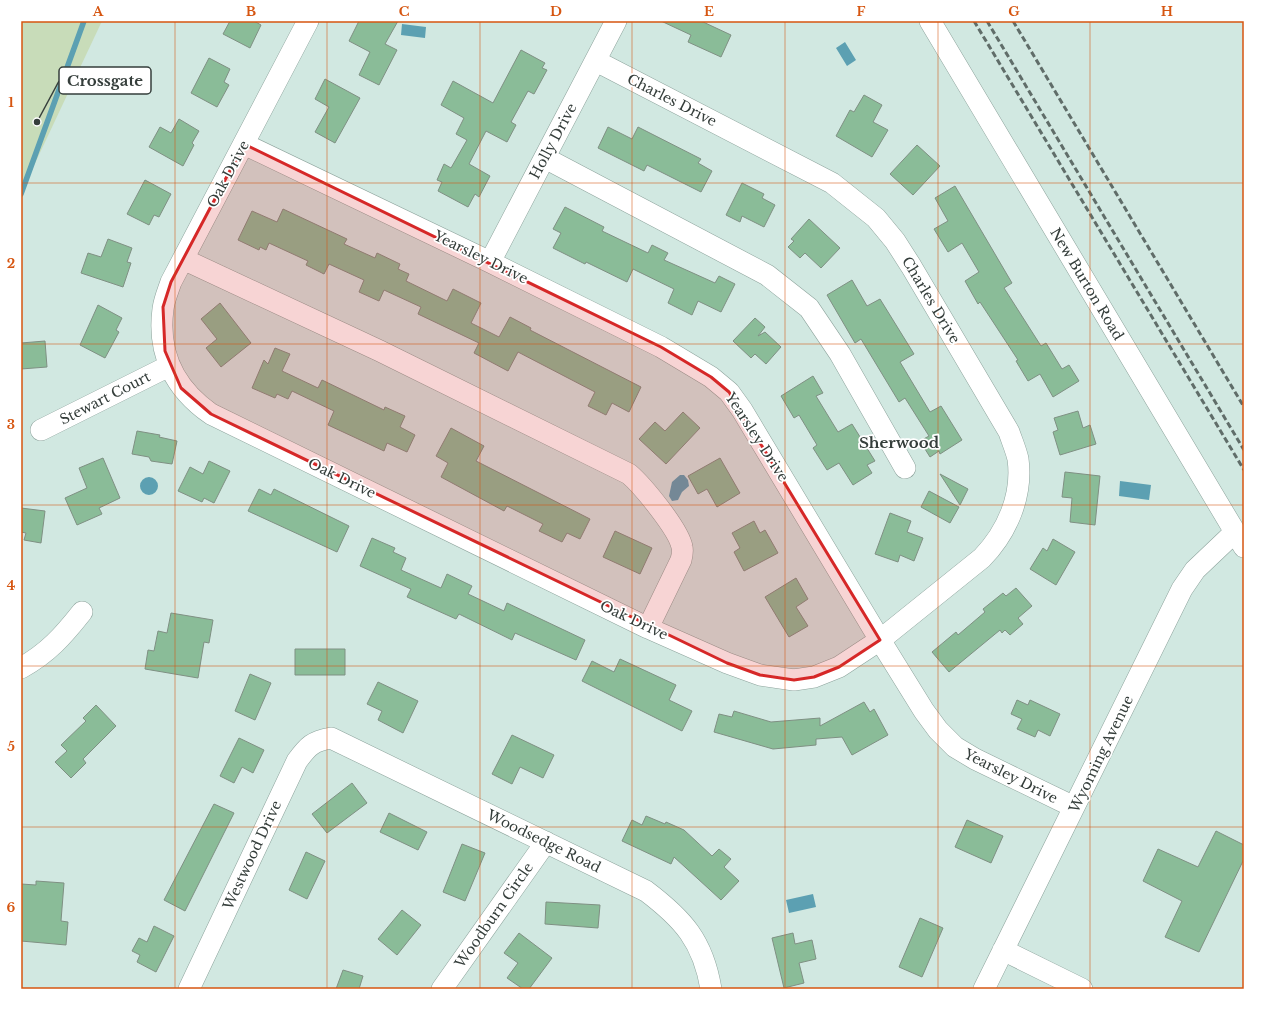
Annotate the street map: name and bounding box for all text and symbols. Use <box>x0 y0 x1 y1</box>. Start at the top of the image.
text: A <box>92 3 104 20</box>
text: B <box>246 3 256 20</box>
text: C <box>399 3 410 20</box>
text: D <box>550 3 562 20</box>
text: E <box>704 3 714 20</box>
text: F <box>857 3 866 20</box>
text: G <box>1008 3 1020 20</box>
text: H <box>1161 3 1173 20</box>
callout: Crossgate <box>59 67 151 94</box>
street label: Charles Drive <box>624 70 720 130</box>
text: Crossgate <box>67 71 143 90</box>
text: 1 <box>8 94 14 111</box>
street label: Holly Drive <box>525 100 581 182</box>
street label: Oak Drive <box>203 137 253 211</box>
street label: New Burton Road <box>1046 225 1128 344</box>
street label: Yearsley Drive <box>430 226 531 288</box>
street label: Charles Drive <box>898 253 964 347</box>
text: 2 <box>7 255 15 272</box>
street label: Stewart Court <box>57 367 154 429</box>
street label: Yearsley Drive <box>721 388 792 485</box>
text: 3 <box>7 416 15 433</box>
district label: Sherwood <box>859 433 940 452</box>
street label: Oak Drive <box>305 454 379 502</box>
text: 4 <box>7 577 16 594</box>
street label: Oak Drive <box>597 596 671 644</box>
street label: Wyoming Avenue <box>1064 692 1137 816</box>
text: 5 <box>7 738 15 755</box>
street label: Yearsley Drive <box>960 744 1061 807</box>
street label: Westwood Drive <box>218 797 285 913</box>
street label: Woodsedge Road <box>483 805 604 877</box>
street label: Woodburn Circle <box>450 859 537 972</box>
text: 6 <box>7 899 16 916</box>

